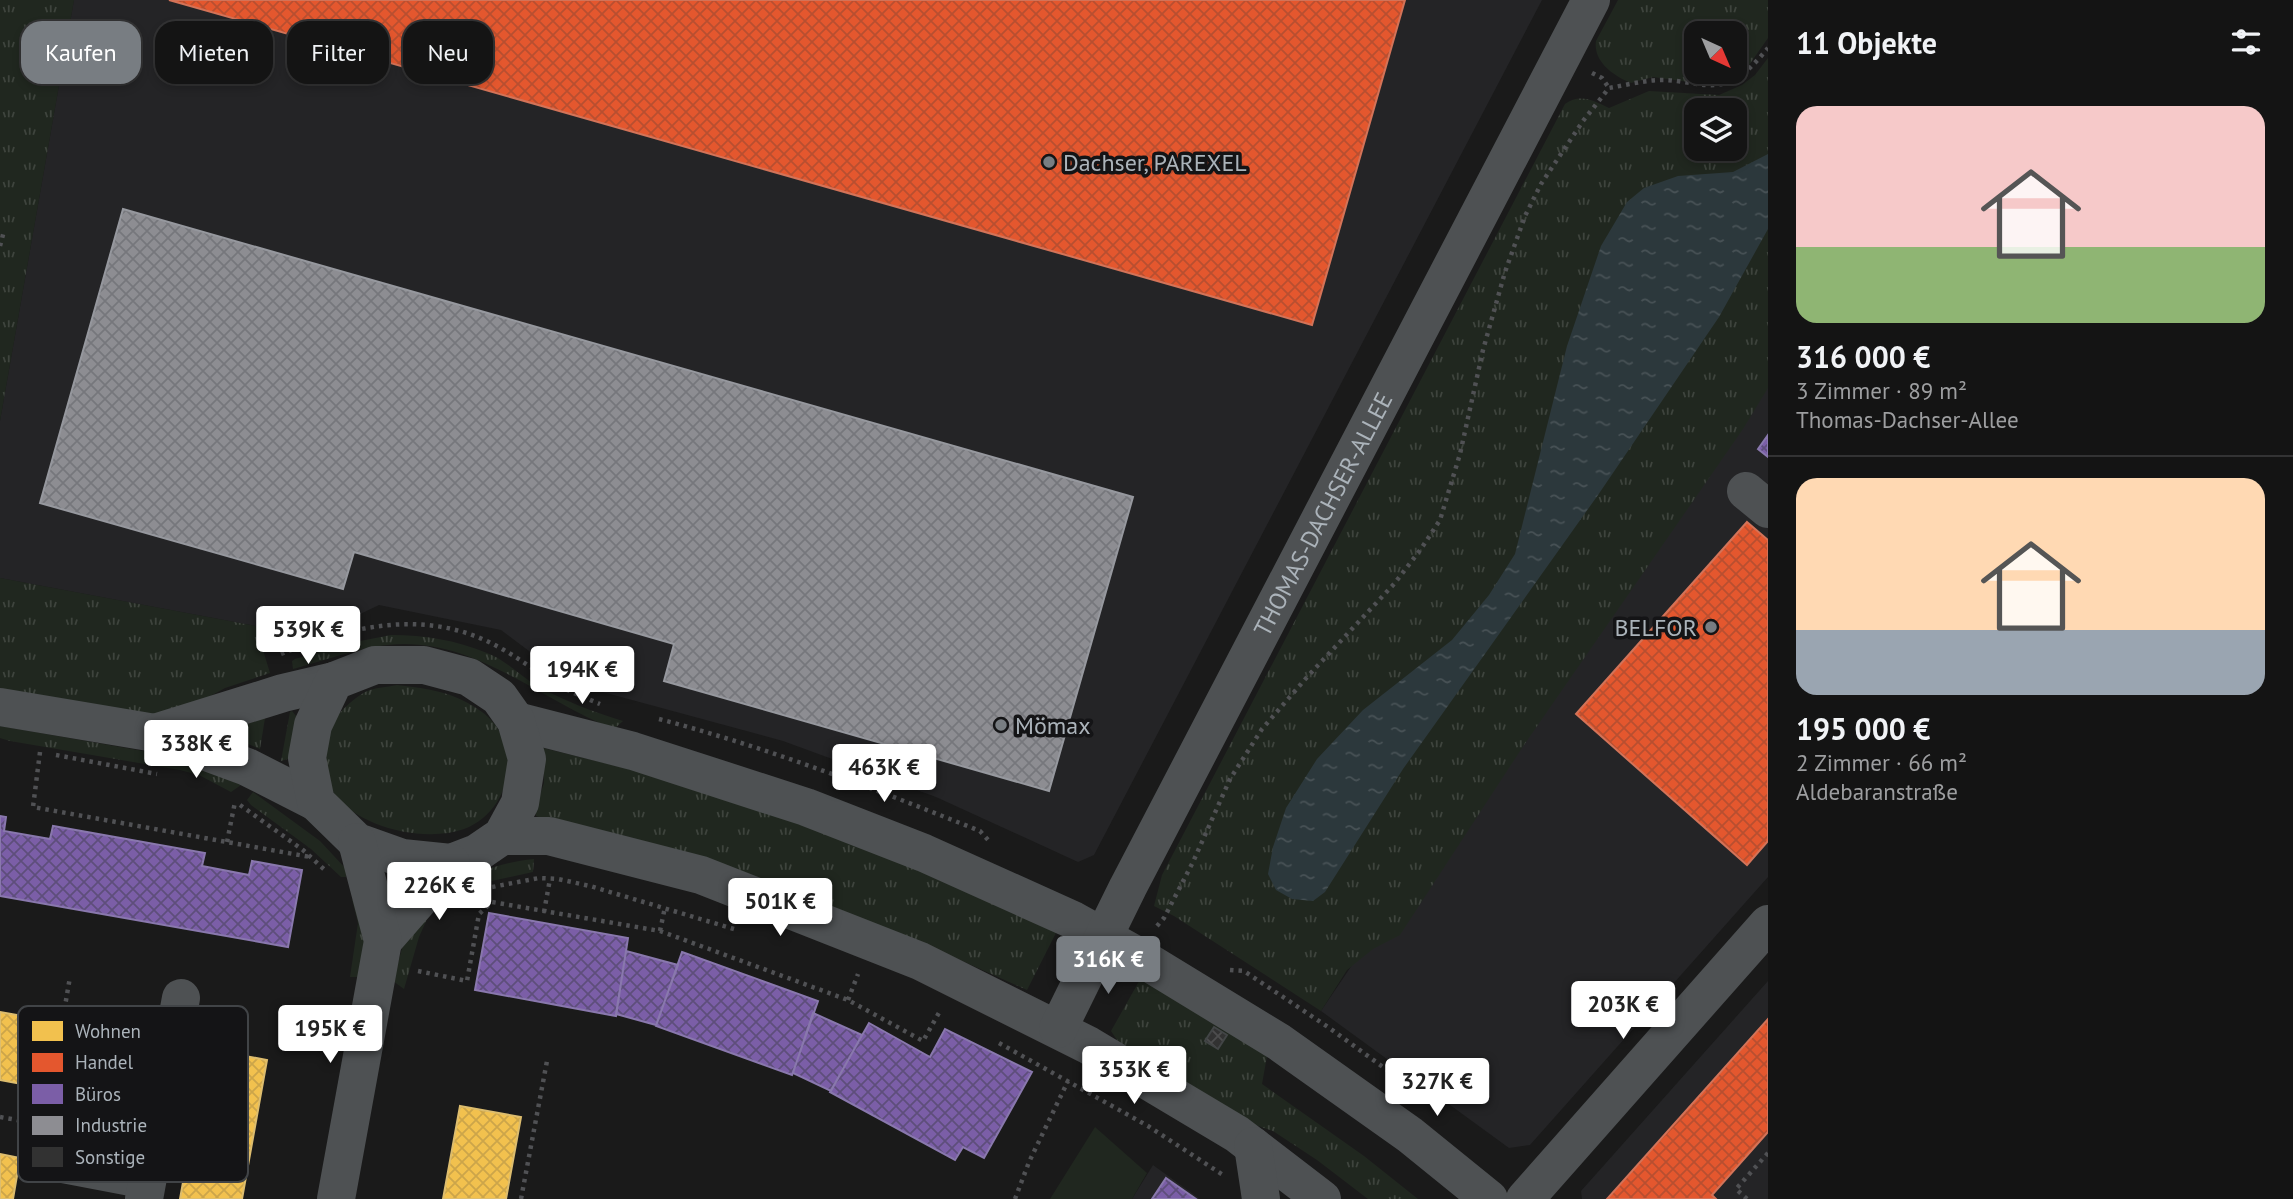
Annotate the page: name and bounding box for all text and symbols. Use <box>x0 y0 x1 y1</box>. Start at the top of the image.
chip: Kaufen <box>21 21 141 84</box>
chip: Mieten <box>155 21 273 84</box>
chip: Filter <box>287 21 389 84</box>
chip: Neu <box>403 21 493 84</box>
north arrow <box>1684 21 1746 84</box>
map controls <box>1684 21 1747 161</box>
text: 11 Objekte <box>1796 23 1937 62</box>
icon: filters <box>2227 23 2265 61</box>
button: layers <box>1684 98 1747 161</box>
place label: Dachser, PAREXEL <box>1063 147 1247 178</box>
icon: home <box>1968 151 2094 277</box>
marker: Dachser, PAREXEL <box>1041 154 1057 170</box>
text: 316 000 € <box>1796 337 1930 376</box>
text: 3 Zimmer · 89 m² <box>1796 376 1967 405</box>
street label: THOMAS-DACHSER-ALLEE <box>1246 387 1399 641</box>
text: Thomas-Dachser-Allee <box>1796 405 2019 434</box>
icon: home <box>1968 523 2094 649</box>
pin: 539K € <box>251 606 365 666</box>
place label: BELFOR <box>1615 612 1697 643</box>
text: 539K € <box>272 614 344 643</box>
marker: BELFOR <box>1703 619 1719 635</box>
pin: 194K € <box>525 646 639 706</box>
text: 194K € <box>546 654 618 683</box>
text: 195 000 € <box>1796 709 1930 748</box>
place label: Mömax <box>1015 710 1091 741</box>
marker: Mömax <box>993 717 1009 733</box>
pin: 338K € <box>139 720 253 780</box>
text: 338K € <box>160 728 232 757</box>
pin: 463K € <box>827 744 941 804</box>
text: 2 Zimmer · 66 m² <box>1796 748 1967 777</box>
text: 463K € <box>848 752 920 781</box>
text: Aldebaranstraße <box>1796 777 1958 806</box>
pin: 226K € <box>382 862 496 922</box>
text: 226K € <box>403 870 475 899</box>
pin: 501K € <box>723 878 837 938</box>
text: 501K € <box>744 886 816 915</box>
pin: 316K € <box>1051 936 1165 996</box>
text: 316K € <box>1072 944 1144 973</box>
pin: 203K € <box>1566 982 1680 1041</box>
text: 203K € <box>1587 989 1659 1018</box>
legend <box>18 1006 248 1182</box>
pin: 195K € <box>273 1006 387 1065</box>
text: 195K € <box>294 1013 366 1042</box>
text: Wohnen <box>75 1019 141 1043</box>
pin: 353K € <box>1077 1046 1191 1106</box>
text: Handel <box>75 1050 133 1074</box>
text: 353K € <box>1098 1054 1170 1083</box>
pin: 327K € <box>1380 1058 1494 1118</box>
text: 327K € <box>1401 1066 1473 1095</box>
text: Büros <box>75 1082 121 1106</box>
text: Industrie <box>75 1113 147 1137</box>
text: Sonstige <box>75 1145 145 1169</box>

